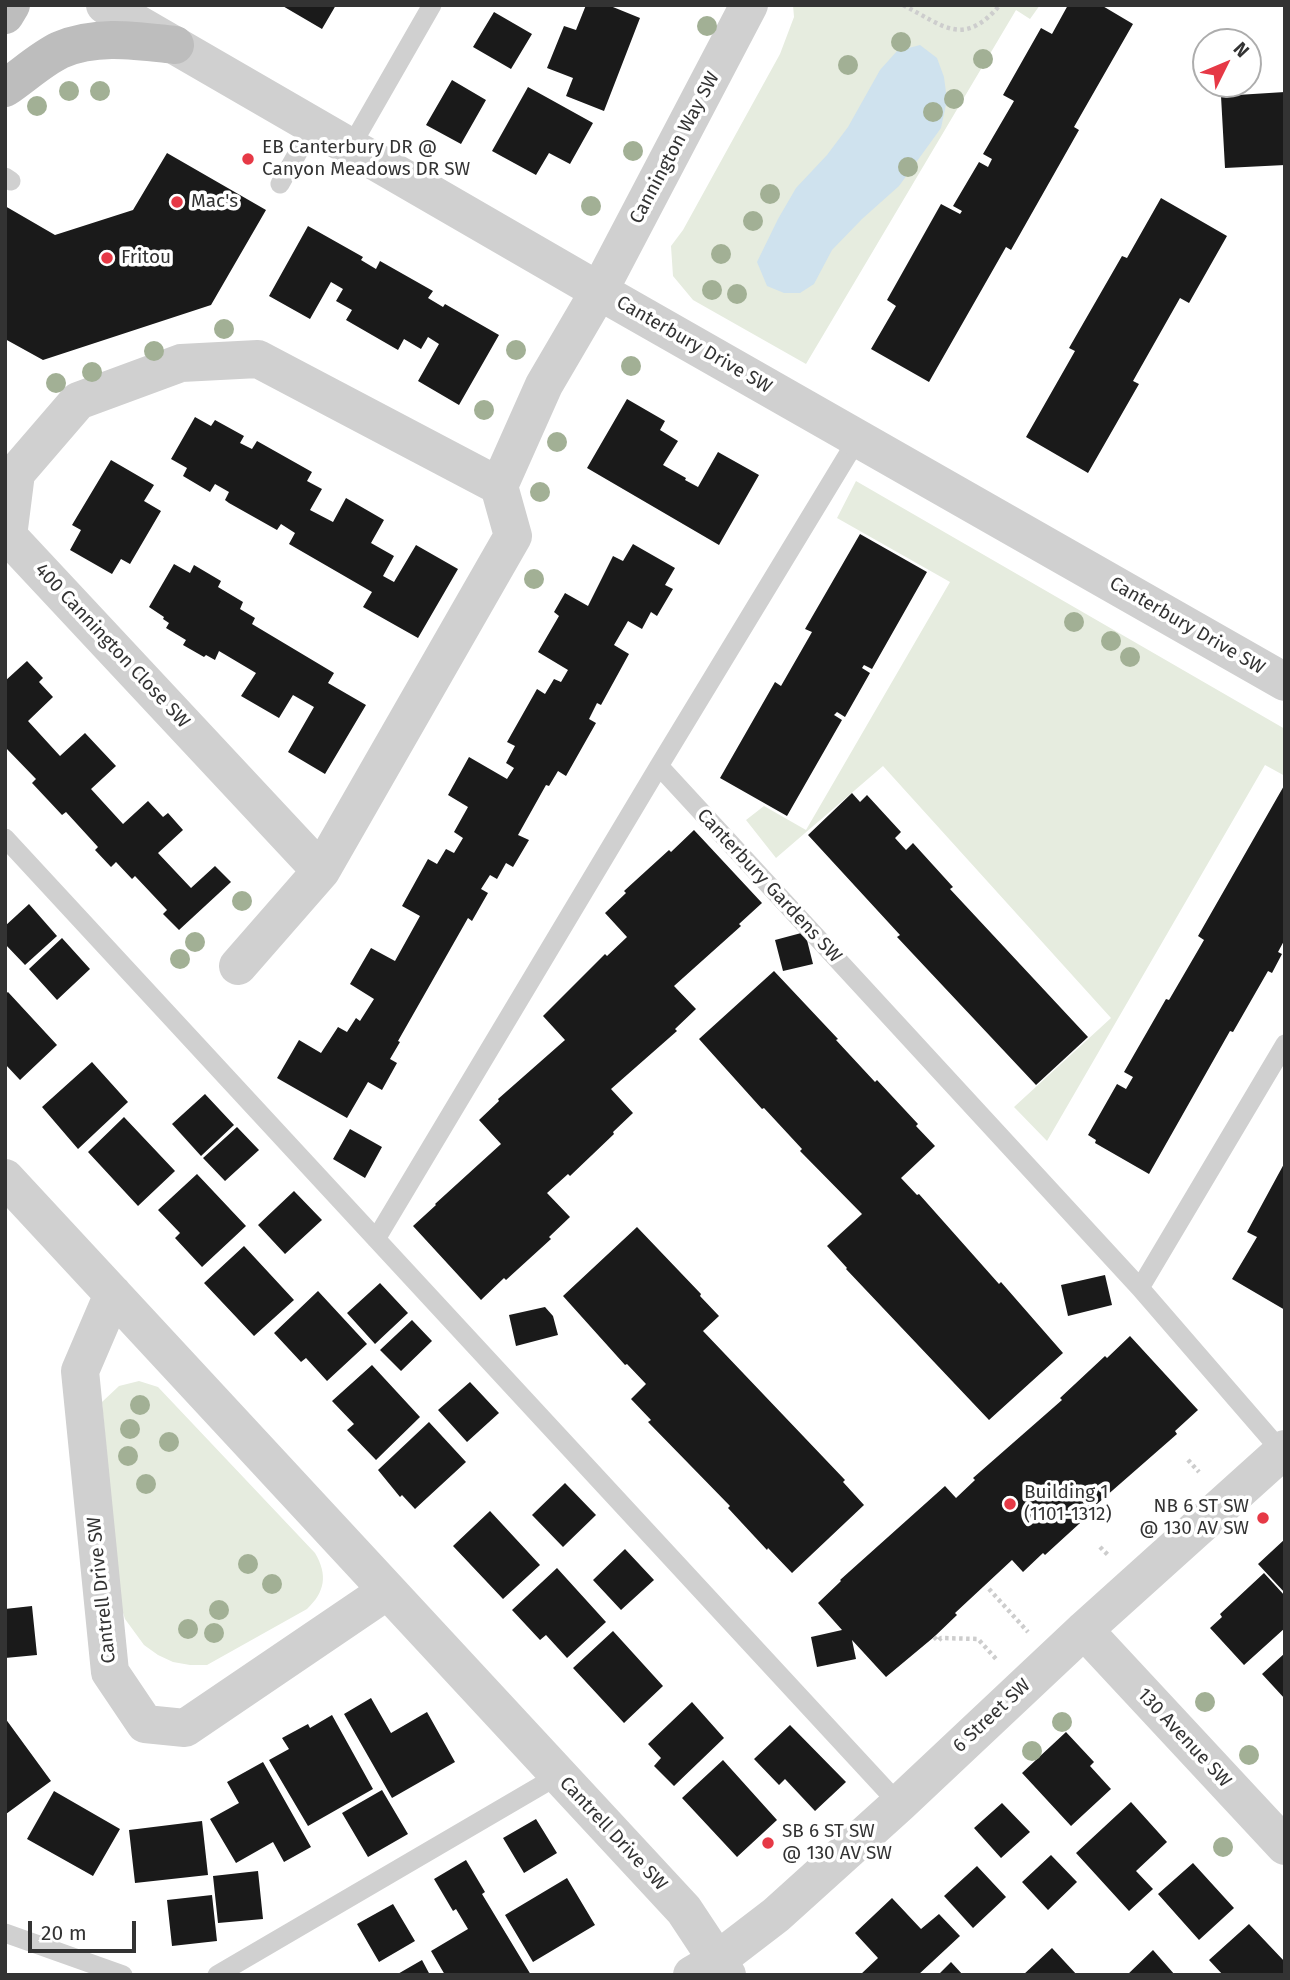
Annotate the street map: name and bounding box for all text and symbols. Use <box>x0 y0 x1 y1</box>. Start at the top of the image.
north arrow <box>1192 28 1262 98</box>
text: N <box>1229 37 1254 62</box>
street label: Cannington Way SW <box>625 68 725 228</box>
place label: EB Canterbury DR @ Canyon Meadows DR SW <box>262 137 470 181</box>
marker: EB Canterbury DR @ Canyon Meadows DR SW <box>240 151 256 167</box>
place label: Mac's <box>191 191 238 213</box>
marker: Mac's <box>169 194 185 210</box>
place label: Fritou <box>121 247 171 269</box>
marker: Fritou <box>99 250 115 266</box>
street label: Canterbury Drive SW <box>612 291 776 399</box>
street label: 400 Cannington Close SW <box>30 559 194 733</box>
street label: Canterbury Drive SW <box>1105 572 1269 680</box>
street label: Canterbury Gardens SW <box>692 804 846 968</box>
place label: Building 1 (1101-1312) <box>1024 1482 1112 1526</box>
marker: Building 1 (1101-1312) <box>1002 1496 1018 1512</box>
place label: NB 6 ST SW @ 130 AV SW <box>1139 1496 1249 1540</box>
marker: NB 6 ST SW @ 130 AV SW <box>1255 1510 1271 1526</box>
street label: Cantrell Drive SW <box>83 1515 121 1665</box>
street label: 6 Street SW <box>949 1674 1035 1758</box>
street label: 130 Avenue SW <box>1132 1684 1236 1792</box>
street label: Cantrell Drive SW <box>554 1772 672 1896</box>
place label: SB 6 ST SW @ 130 AV SW <box>782 1821 892 1865</box>
marker: SB 6 ST SW @ 130 AV SW <box>760 1835 776 1851</box>
scale bar <box>32 1906 140 1950</box>
text: 20 m <box>41 1920 87 1946</box>

